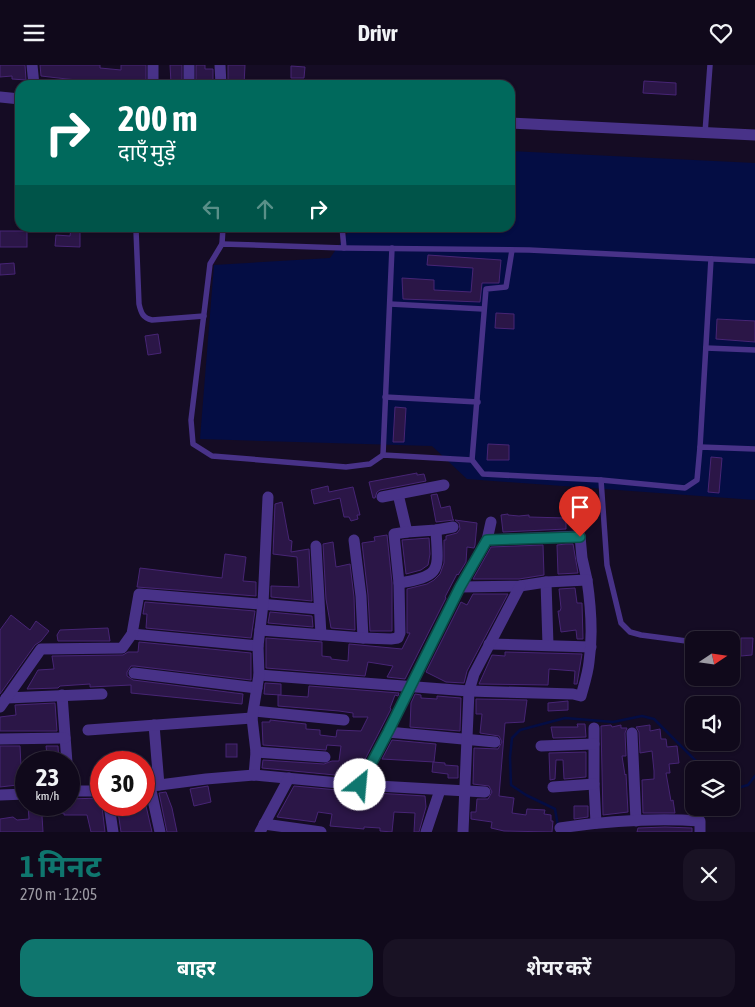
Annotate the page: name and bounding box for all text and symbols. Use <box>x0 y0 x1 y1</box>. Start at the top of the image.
icon: menu <box>20 19 48 47</box>
icon: heart <box>707 19 735 47</box>
text: Drivr <box>358 20 397 46</box>
text: 200 m <box>118 98 197 138</box>
icon: right <box>35 100 100 165</box>
text: दाएँ मुड़ें <box>118 139 176 165</box>
icon: left <box>198 195 226 223</box>
icon: ahead <box>251 195 279 223</box>
icon: right <box>304 195 332 223</box>
pin <box>559 486 601 537</box>
icon: arrive <box>566 493 594 521</box>
north arrow <box>685 631 740 686</box>
map controls <box>685 631 740 816</box>
button: sound <box>685 696 740 751</box>
speed limit sign: 30 <box>90 751 155 816</box>
position arrow <box>333 758 385 810</box>
button: layers <box>685 761 740 816</box>
text: 23 <box>36 763 59 791</box>
text: km/h <box>36 789 59 803</box>
text: 1 मिनट <box>20 849 101 883</box>
button: close <box>683 849 735 901</box>
text: 270 m · 12:05 <box>20 885 97 903</box>
button: बाहर <box>20 939 373 997</box>
button: शेयर करें <box>383 939 735 997</box>

